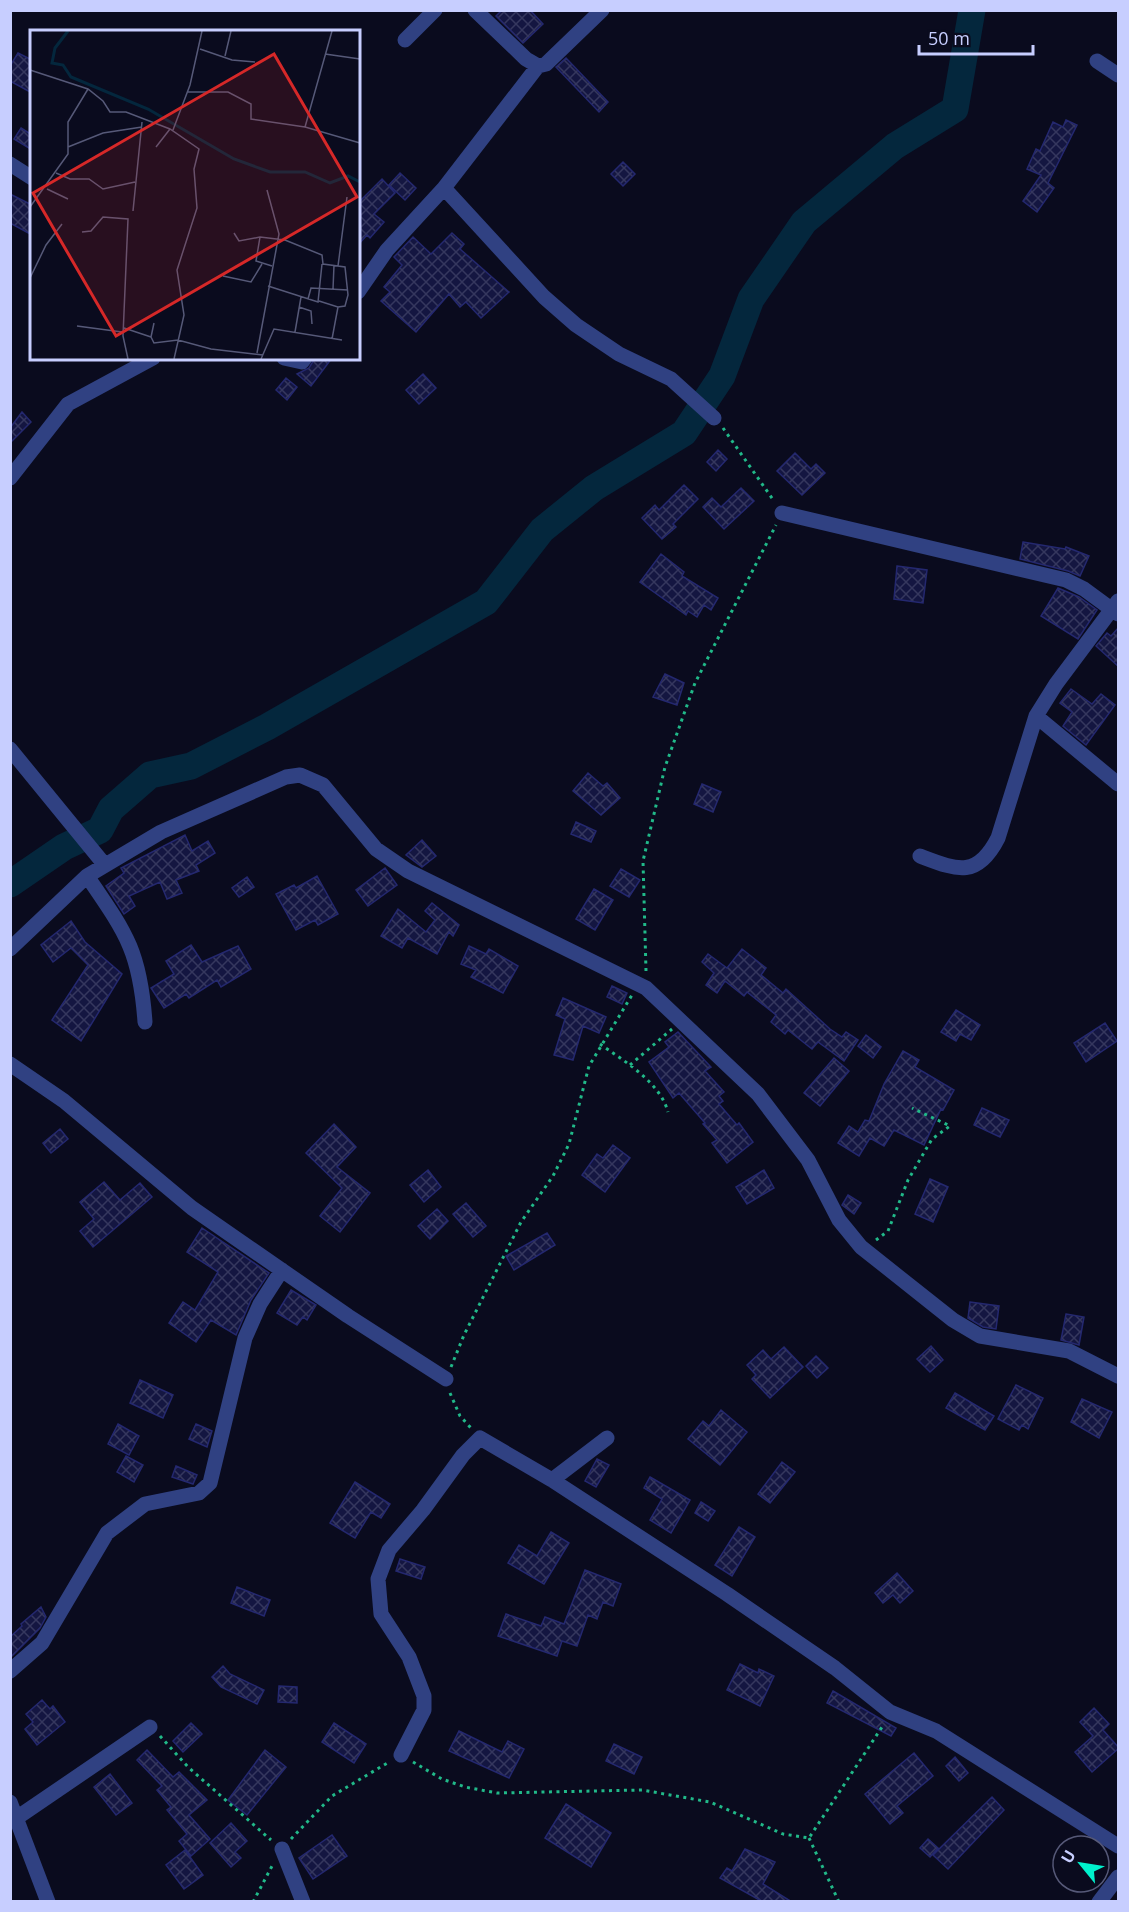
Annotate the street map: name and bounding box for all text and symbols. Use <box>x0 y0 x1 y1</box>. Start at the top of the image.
scale bar <box>919 18 1033 56</box>
text: 50 m <box>928 26 970 50</box>
inset map <box>30 30 360 360</box>
north arrow <box>1051 1834 1111 1894</box>
text: U <box>1055 1846 1081 1867</box>

